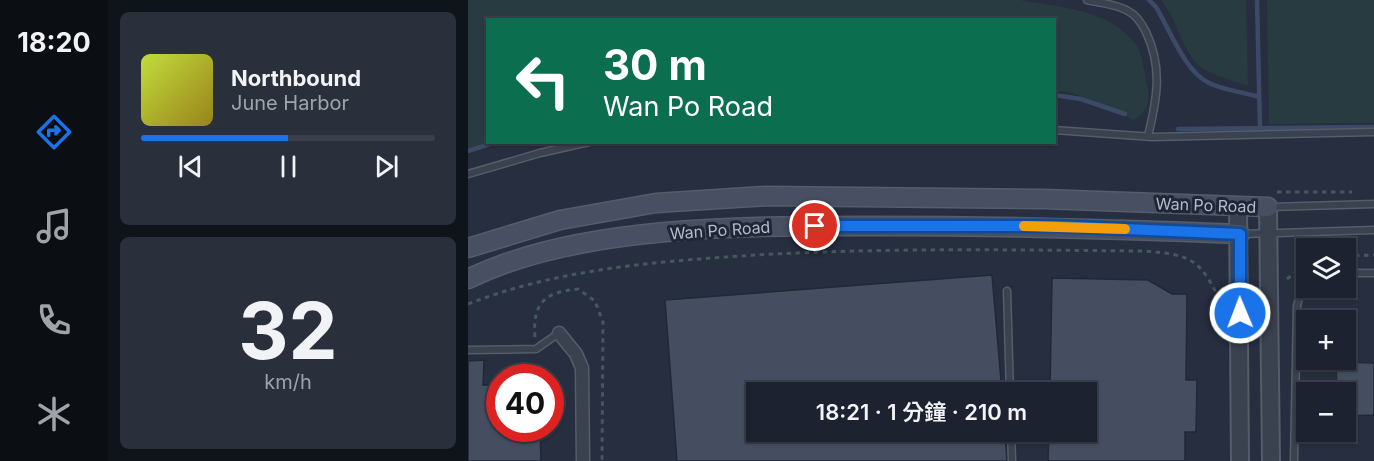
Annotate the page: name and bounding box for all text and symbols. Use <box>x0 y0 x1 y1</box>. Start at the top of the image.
text: 18:20 <box>17 26 91 59</box>
text: 30 m <box>603 39 707 90</box>
icon: left <box>504 42 582 120</box>
text: Northbound <box>231 65 361 91</box>
text: Wan Po Road <box>603 90 773 123</box>
text: June Harbor <box>231 91 349 115</box>
icon: directions <box>33 111 75 153</box>
icon: previous <box>174 150 207 183</box>
icon: pause <box>272 150 305 183</box>
icon: next <box>370 150 403 183</box>
street label: Wan Po Road <box>1155 193 1257 217</box>
pin <box>789 200 840 251</box>
icon: music <box>33 205 75 247</box>
icon: arrive <box>798 209 831 242</box>
street label: Wan Po Road <box>669 217 771 243</box>
map controls <box>1296 238 1356 442</box>
button: layers <box>1296 238 1356 298</box>
position arrow <box>1208 281 1272 345</box>
text: 32 <box>238 283 338 378</box>
icon: phone <box>33 299 75 341</box>
button: + <box>1296 310 1356 370</box>
speed limit sign: 40 <box>486 364 564 442</box>
text: km/h <box>264 370 312 394</box>
button: − <box>1296 382 1356 442</box>
icon: climate <box>33 393 75 435</box>
text: 18:21 · 1 分鐘 · 210 m <box>816 399 1027 425</box>

